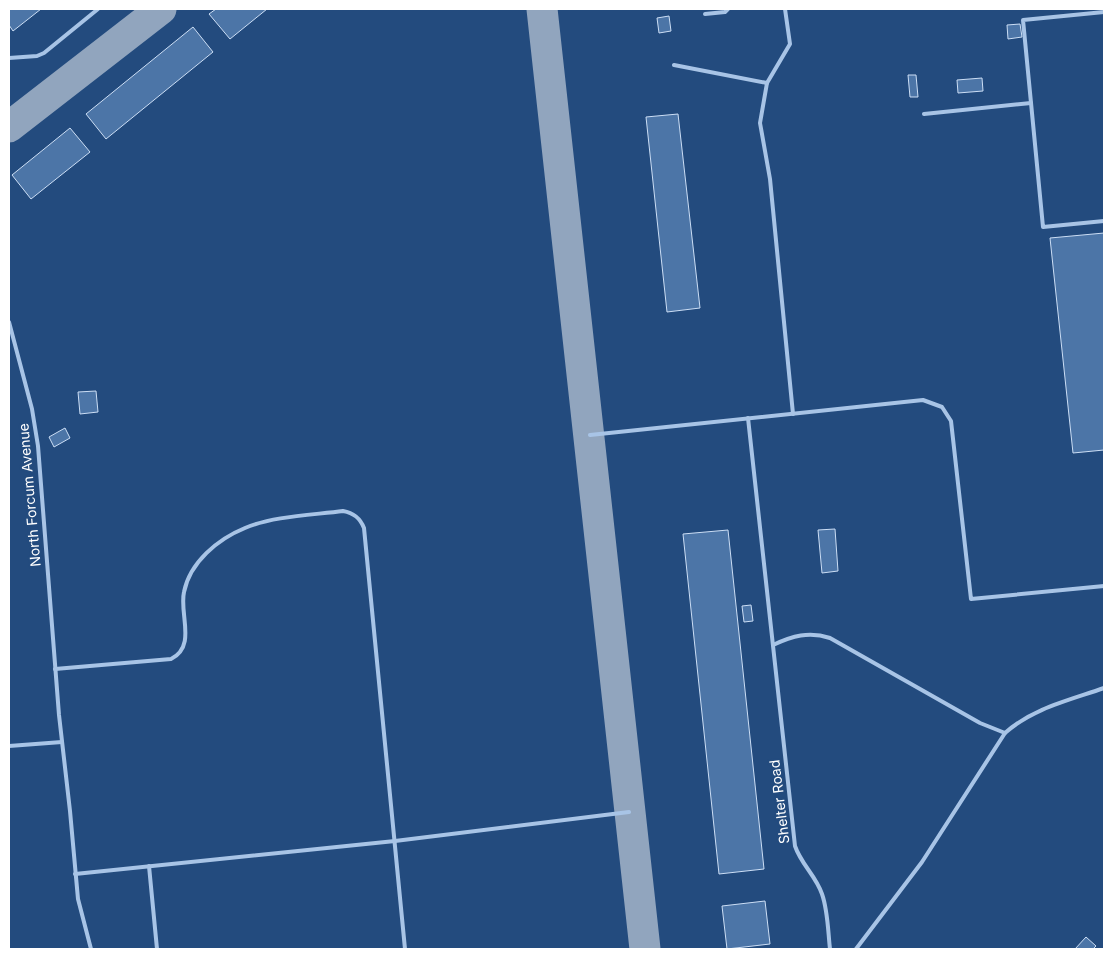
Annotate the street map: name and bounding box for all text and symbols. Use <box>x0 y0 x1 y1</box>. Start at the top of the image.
street label: North Forcum Avenue <box>14 423 44 567</box>
street label: Shelter Road <box>765 759 793 845</box>

